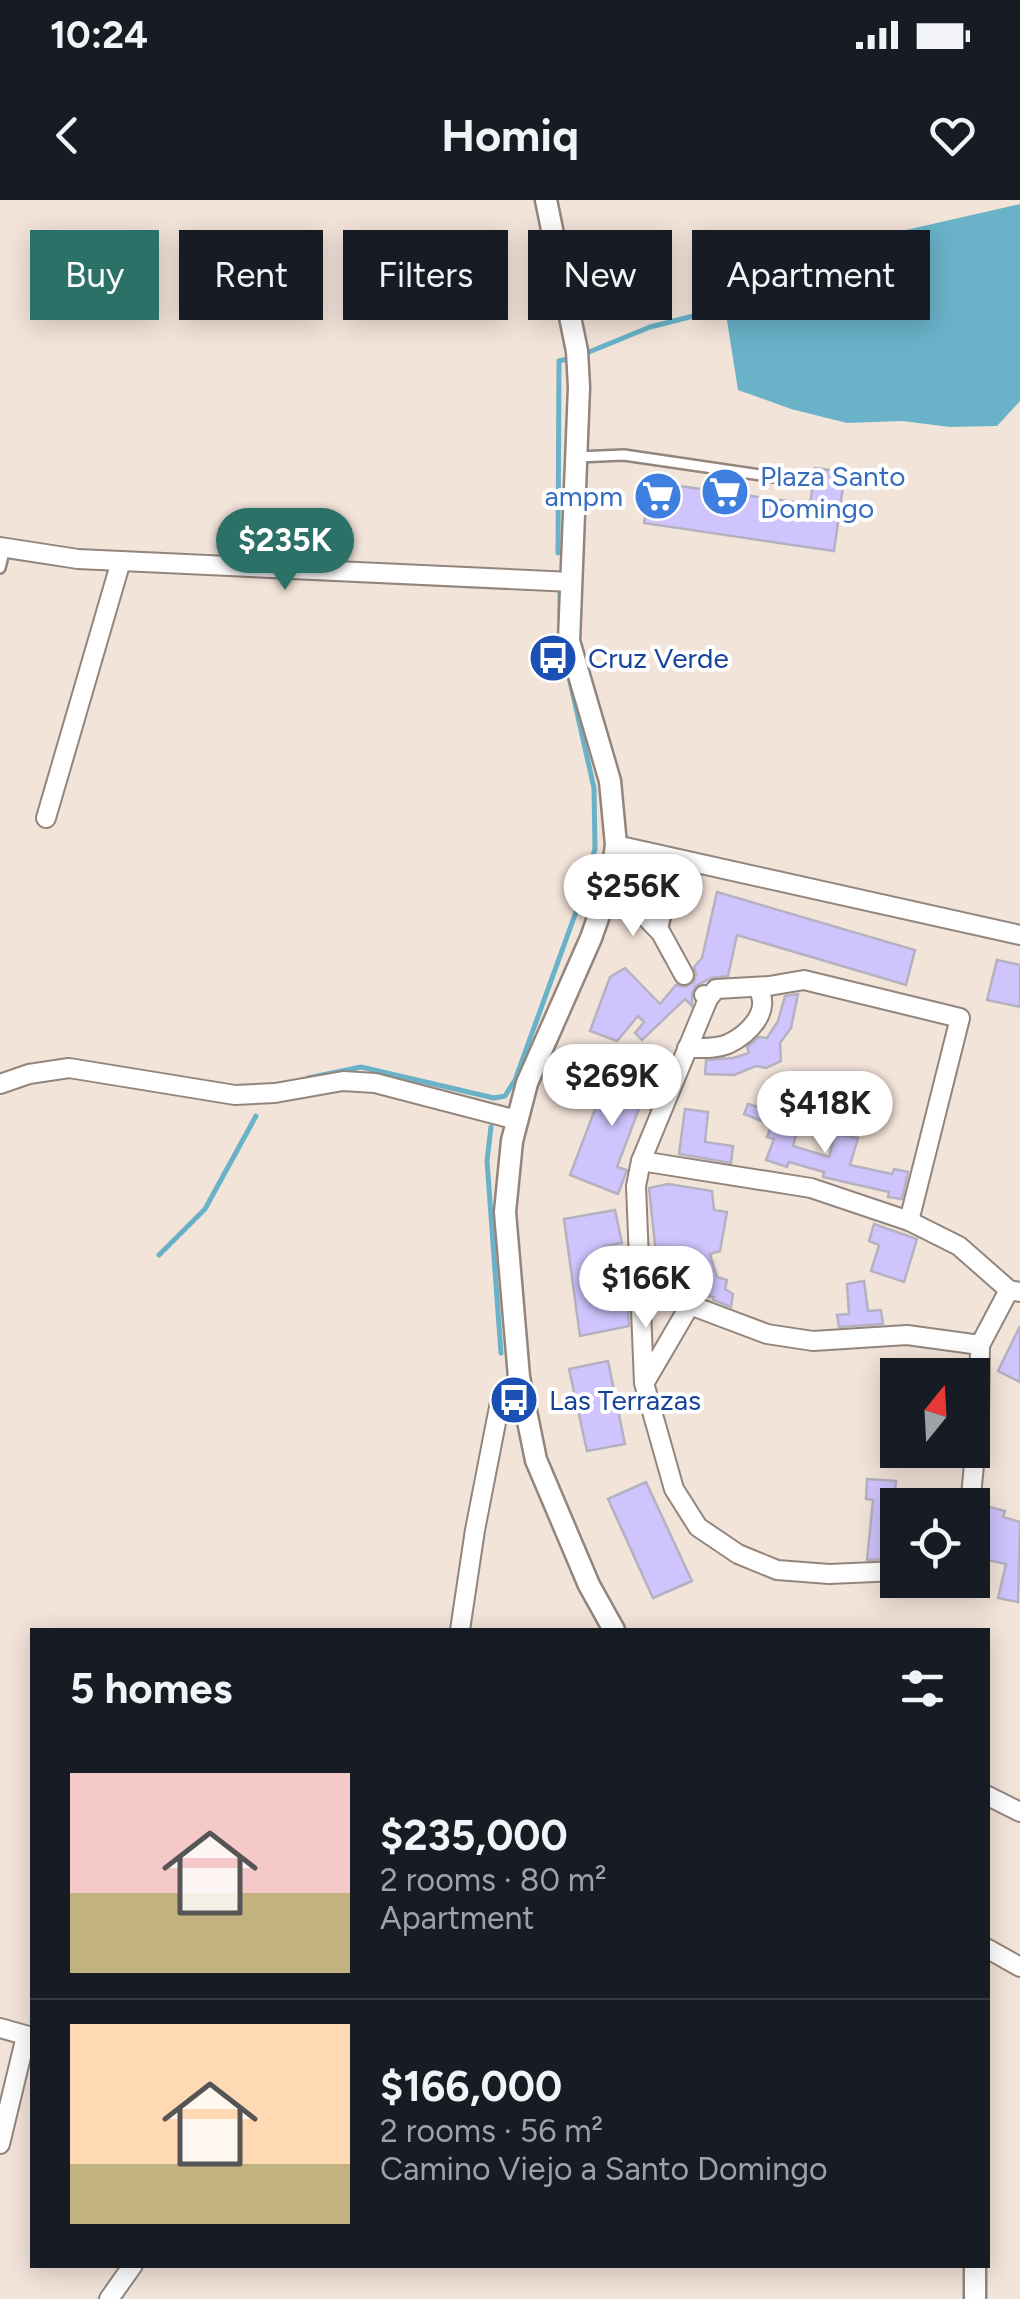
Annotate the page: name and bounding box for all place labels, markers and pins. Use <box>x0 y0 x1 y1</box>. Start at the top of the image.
place label: Plaza Santo Domingo <box>760 459 905 525</box>
supermarket icon: Plaza Santo Domingo <box>699 466 751 518</box>
supermarket icon: ampm <box>632 470 684 522</box>
place label: ampm <box>545 479 623 513</box>
pin: $235K <box>215 508 355 593</box>
bus stop icon: Cruz Verde <box>527 632 579 684</box>
place label: Cruz Verde <box>588 641 729 675</box>
pin: $256K <box>563 854 703 939</box>
pin: $269K <box>542 1044 682 1129</box>
pin: $418K <box>755 1071 895 1156</box>
pin: $166K <box>576 1246 716 1331</box>
bus stop icon: Las Terrazas <box>488 1374 540 1426</box>
place label: Las Terrazas <box>549 1383 701 1417</box>

